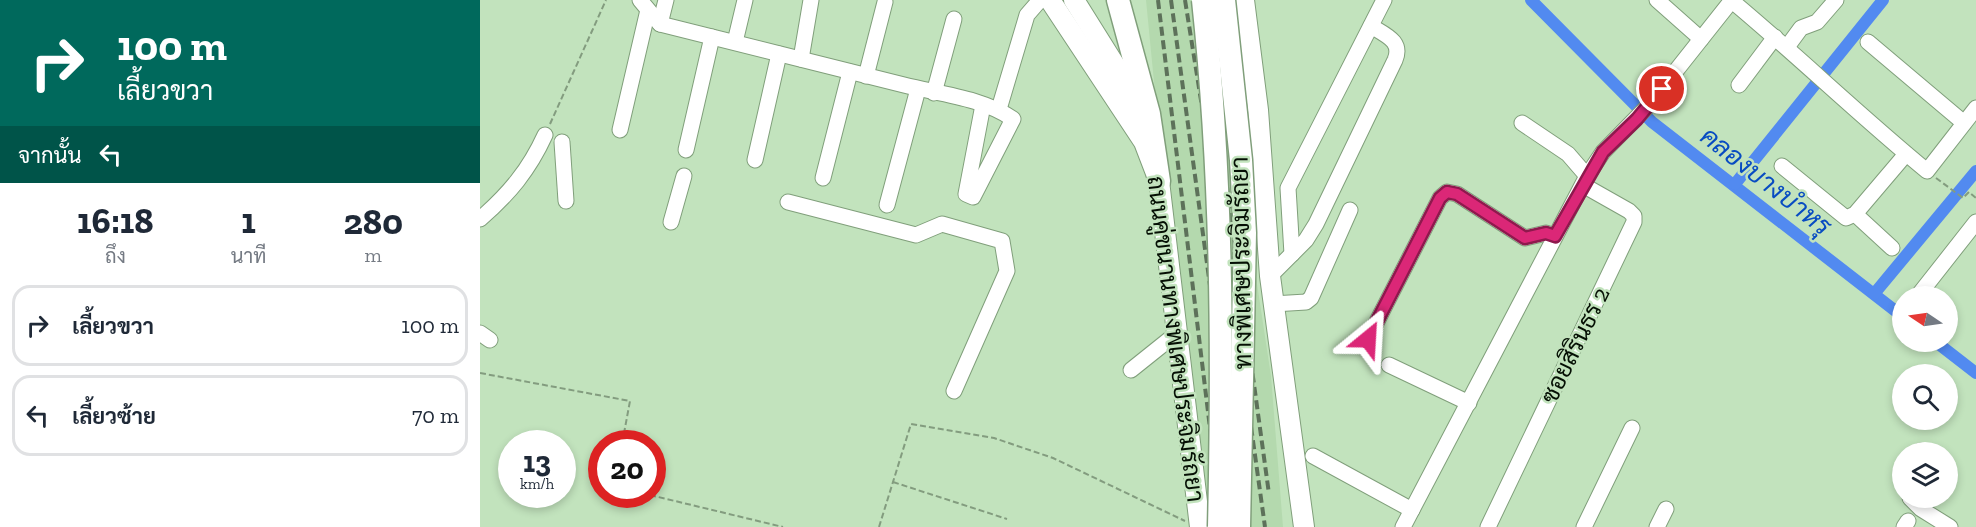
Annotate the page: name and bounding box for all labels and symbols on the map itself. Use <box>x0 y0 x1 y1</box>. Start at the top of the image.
pin <box>1636 63 1687 114</box>
water label: คลองบางบำหรุ <box>1693 120 1839 245</box>
street label: ทางพิเศษประจิมรัถยา <box>1225 156 1257 370</box>
street label: ถนนคู่ขนานทางพิเศษประจิมรัถยา <box>1139 174 1210 504</box>
street label: ซอยสิรินธร 2 <box>1534 282 1616 408</box>
north arrow <box>1892 286 1958 352</box>
position arrow <box>1336 307 1400 371</box>
speed limit sign: 20 <box>588 430 666 508</box>

